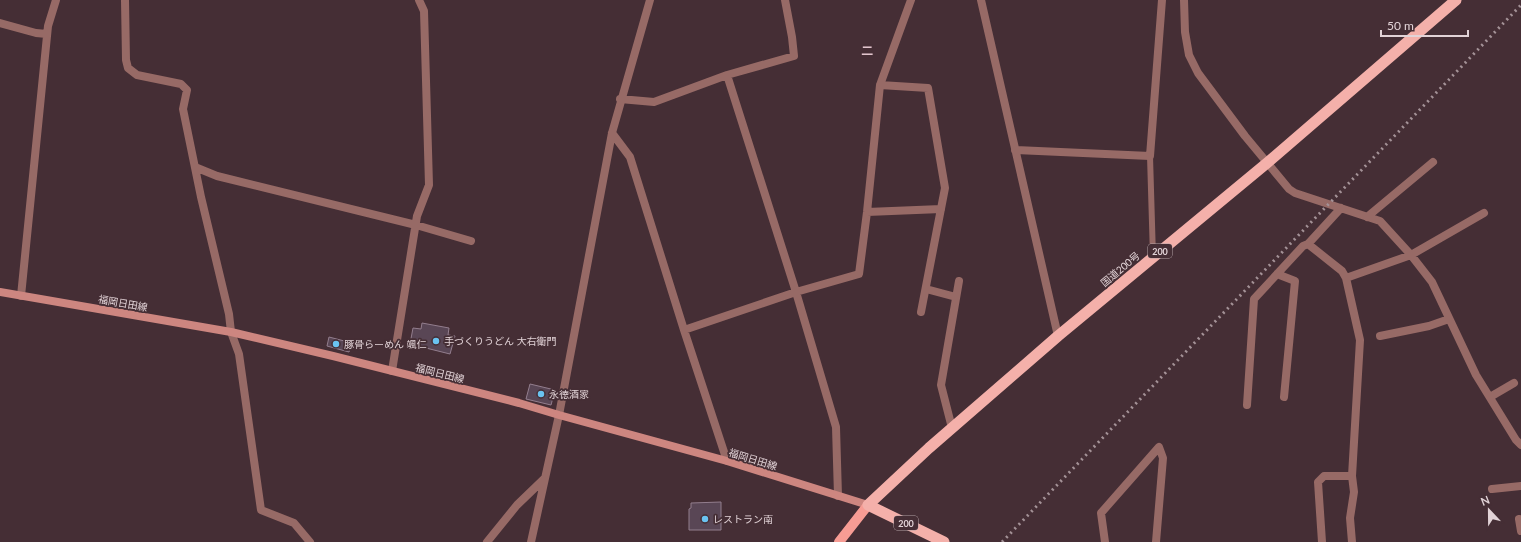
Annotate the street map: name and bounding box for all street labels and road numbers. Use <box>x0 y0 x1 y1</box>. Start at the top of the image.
road number: 200 <box>1148 244 1172 258</box>
street label: 国道200号 <box>1098 249 1142 289</box>
street label: 福岡日田線 <box>97 293 149 313</box>
street label: 福岡日田線 <box>414 361 466 385</box>
street label: 福岡日田線 <box>727 446 779 472</box>
road number: 200 <box>894 516 918 530</box>

